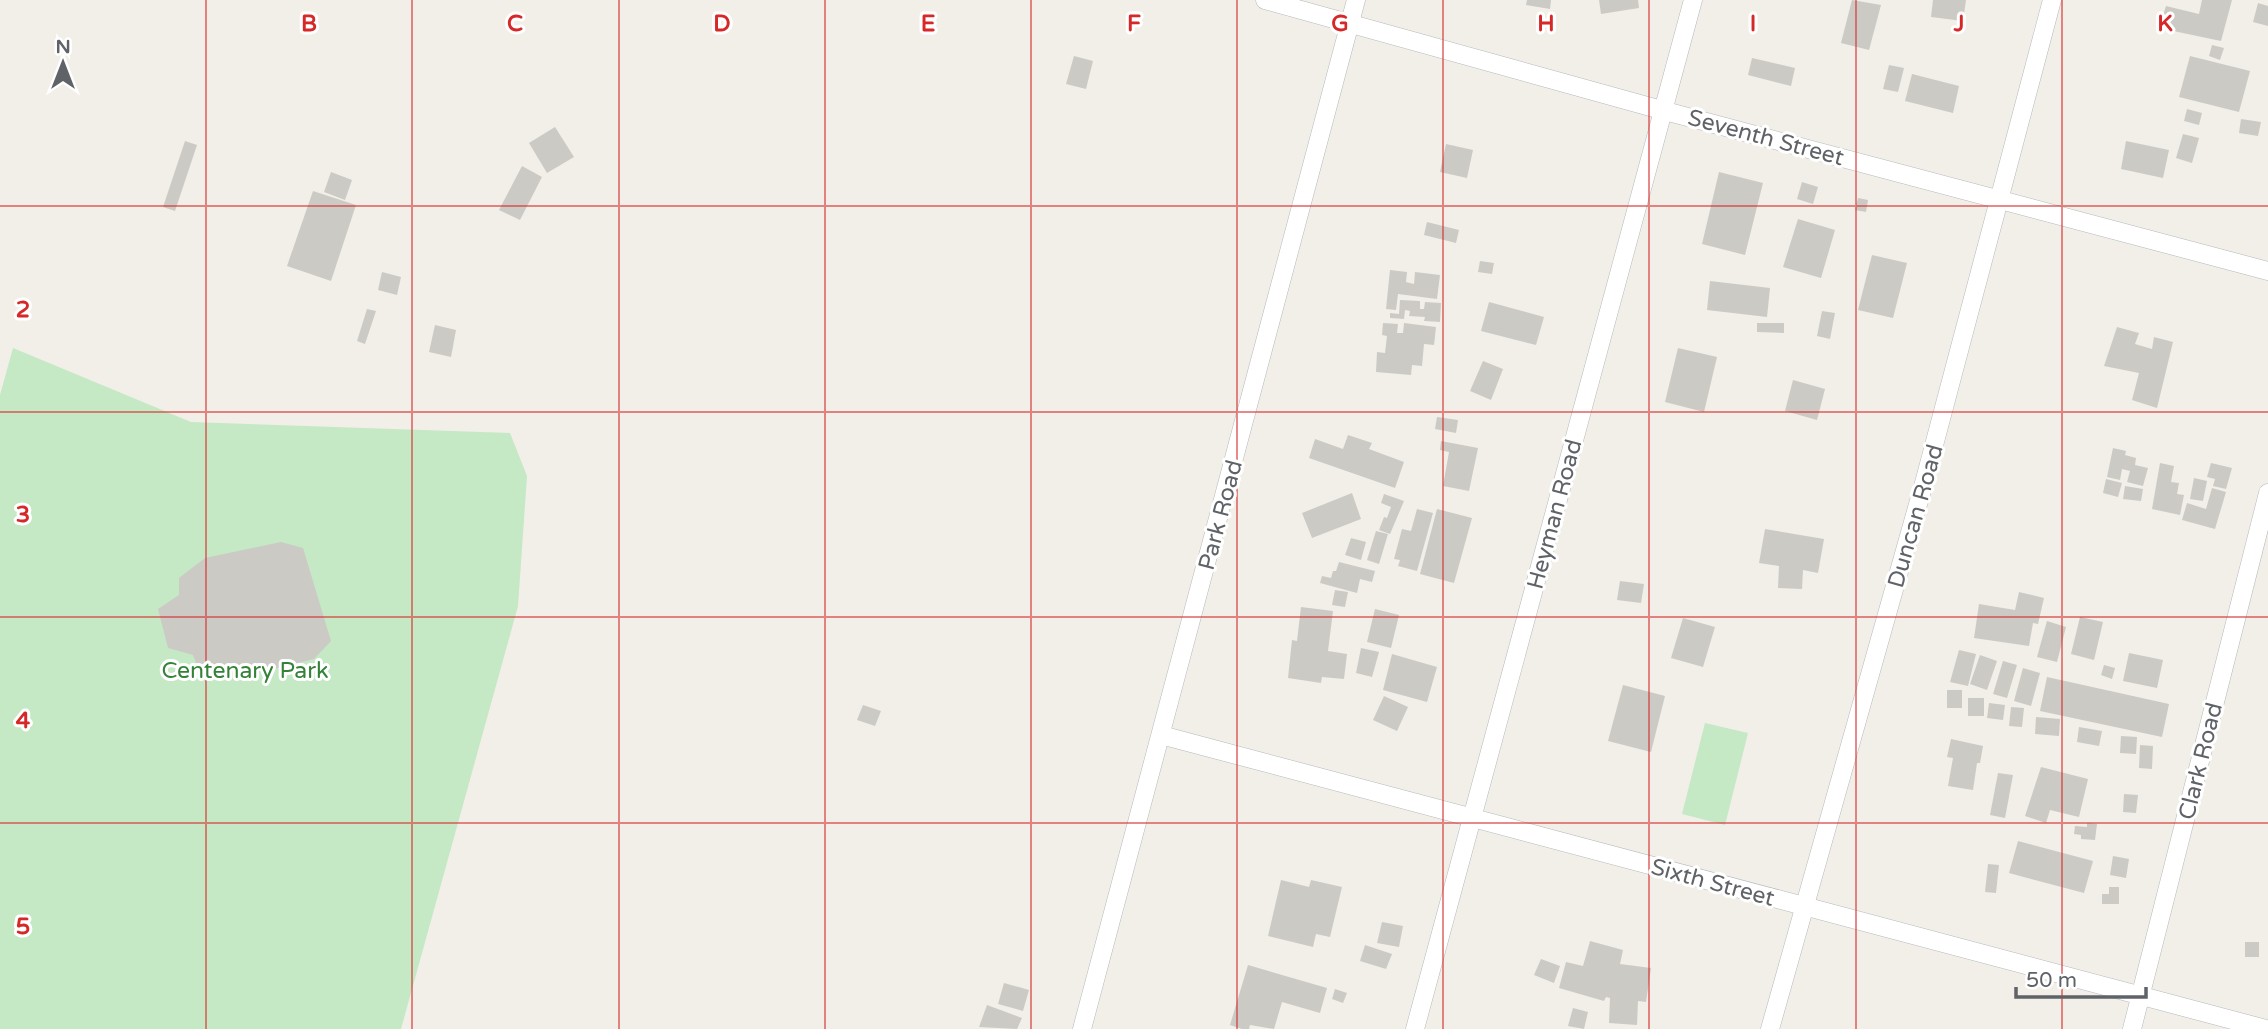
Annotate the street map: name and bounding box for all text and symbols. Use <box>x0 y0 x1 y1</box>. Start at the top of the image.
text: B <box>301 10 317 38</box>
text: C <box>507 10 523 38</box>
text: D <box>713 10 731 38</box>
text: E <box>921 10 935 38</box>
text: F <box>1127 10 1141 38</box>
text: G <box>1331 10 1349 38</box>
text: H <box>1537 10 1555 38</box>
text: I <box>1750 10 1756 38</box>
text: J <box>1953 10 1964 38</box>
text: K <box>2157 10 2173 38</box>
north arrow <box>28 28 98 98</box>
text: N <box>55 36 71 58</box>
street label: Seventh Street <box>1685 104 1847 172</box>
text: 2 <box>16 296 30 324</box>
street label: Heyman Road <box>1521 436 1588 592</box>
street label: Duncan Road <box>1882 441 1950 591</box>
street label: Park Road <box>1193 457 1249 573</box>
text: 3 <box>16 501 30 529</box>
park label: Centenary Park <box>161 657 329 685</box>
street label: Clark Road <box>2173 700 2229 823</box>
text: 4 <box>16 707 31 735</box>
street label: Sixth Street <box>1648 853 1778 913</box>
text: 5 <box>16 913 30 941</box>
scale bar <box>2016 956 2146 1000</box>
text: 50 m <box>2026 968 2077 993</box>

